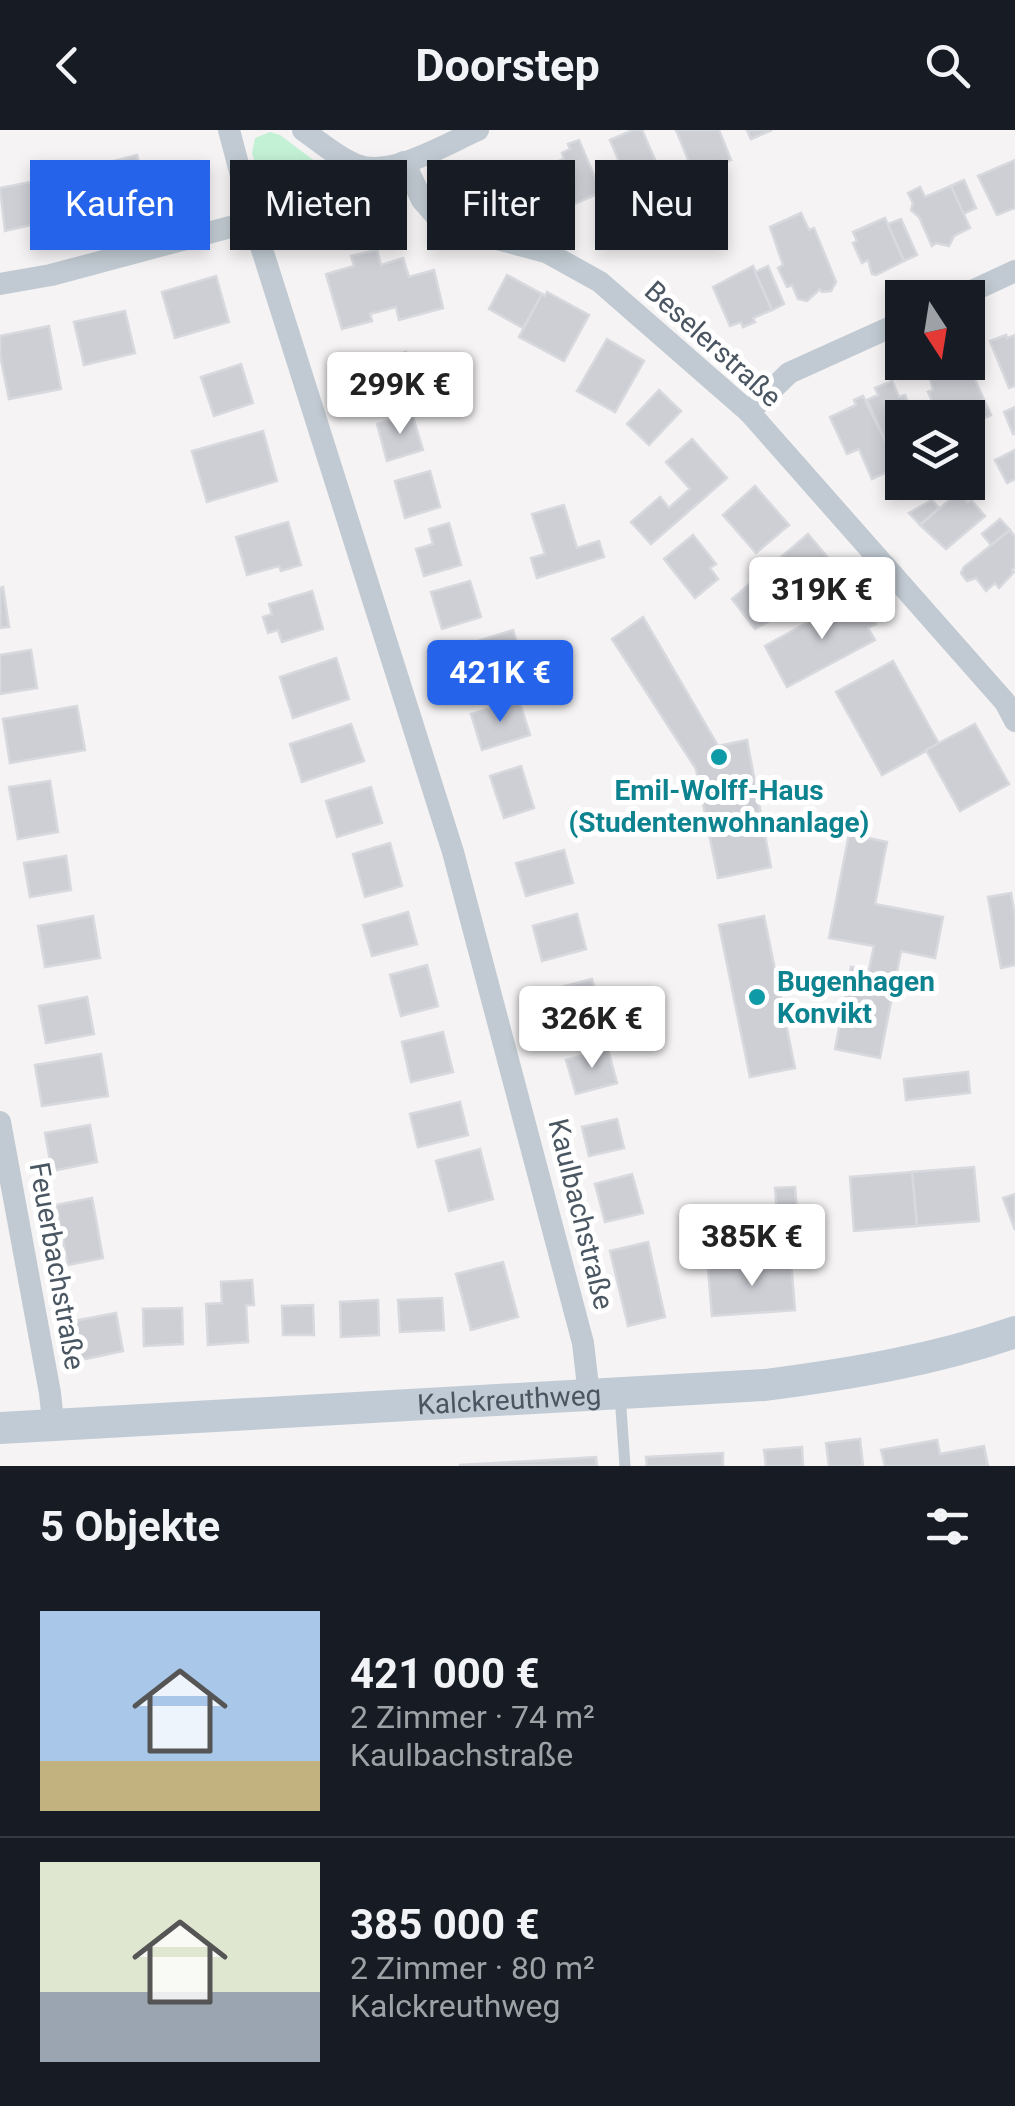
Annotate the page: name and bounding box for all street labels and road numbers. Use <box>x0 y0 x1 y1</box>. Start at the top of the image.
street label: Beselerstraße <box>638 274 788 414</box>
street label: Kaulbachstraße <box>541 1115 621 1313</box>
street label: Feuerbachstraße <box>23 1160 91 1372</box>
street label: Kalckreuthweg <box>416 1378 602 1421</box>

